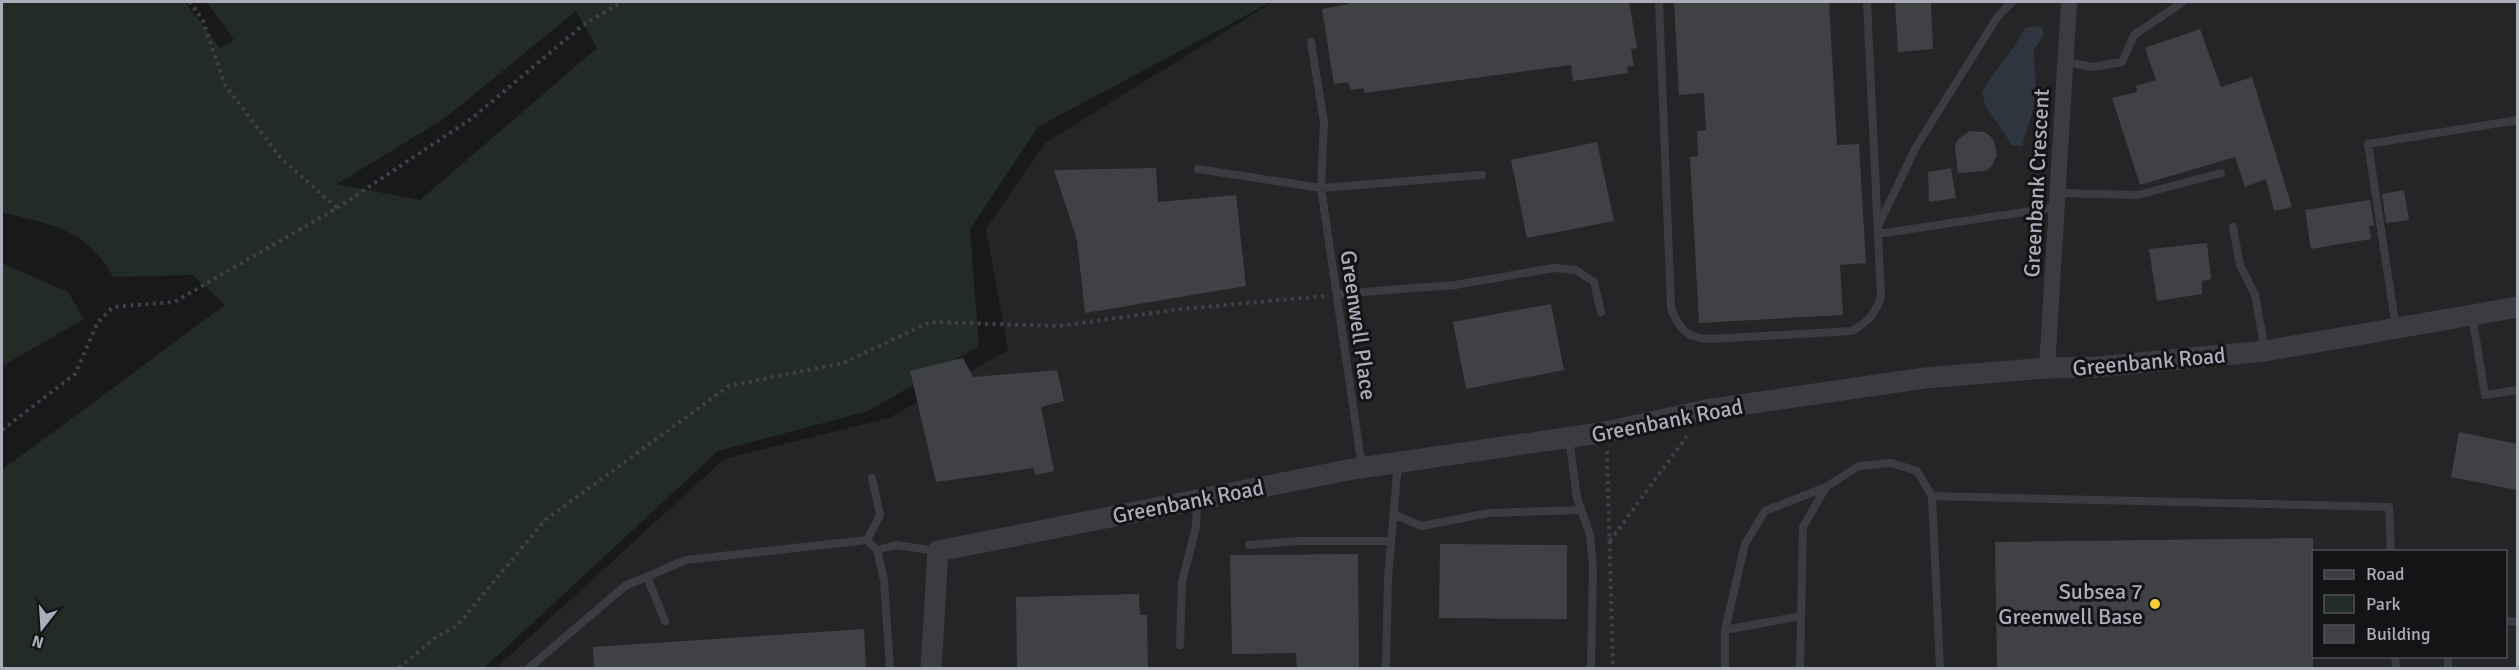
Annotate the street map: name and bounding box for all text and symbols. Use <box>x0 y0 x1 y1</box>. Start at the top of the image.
street label: Greenbank Crescent <box>2018 88 2055 278</box>
street label: Greenwell Place <box>1335 248 1382 402</box>
street label: Greenbank Road <box>2071 341 2227 382</box>
street label: Greenbank Road <box>1589 393 1745 448</box>
street label: Greenbank Road <box>1110 474 1266 529</box>
legend <box>2312 550 2507 658</box>
text: Road <box>2366 563 2405 585</box>
place label: Subsea 7 Greenwell Base <box>1998 578 2143 630</box>
text: Park <box>2366 593 2401 615</box>
marker: Subsea 7 Greenwell Base <box>2148 597 2162 611</box>
north arrow <box>12 598 72 658</box>
text: Building <box>2366 623 2430 645</box>
text: N <box>30 630 46 653</box>

